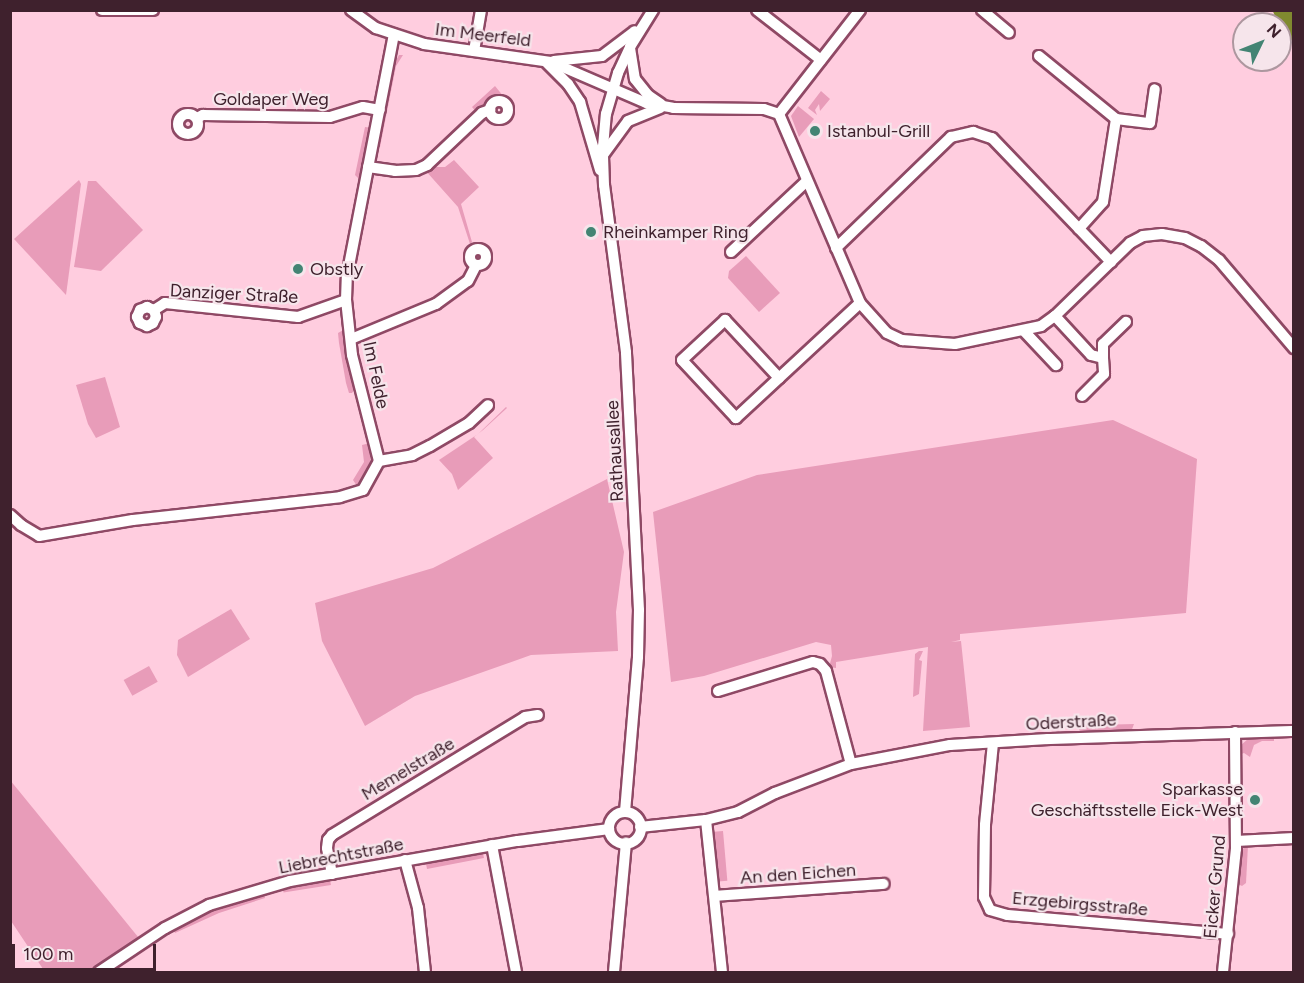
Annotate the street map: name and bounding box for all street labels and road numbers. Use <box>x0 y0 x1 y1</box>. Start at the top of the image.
street label: Im Meerfeld <box>434 18 532 52</box>
street label: Goldaper Weg <box>213 88 329 110</box>
street label: Danziger Straße <box>169 280 299 308</box>
street label: Im Felde <box>358 339 394 411</box>
street label: Rathausallee <box>602 400 628 502</box>
street label: Oderstraße <box>1025 709 1117 735</box>
street label: Memelstraße <box>358 733 458 805</box>
street label: Liebrechtstraße <box>277 833 405 879</box>
street label: Eicker Grund <box>1200 834 1230 940</box>
street label: An den Eichen <box>739 859 857 889</box>
street label: Erzgebirgsstraße <box>1011 887 1149 921</box>

